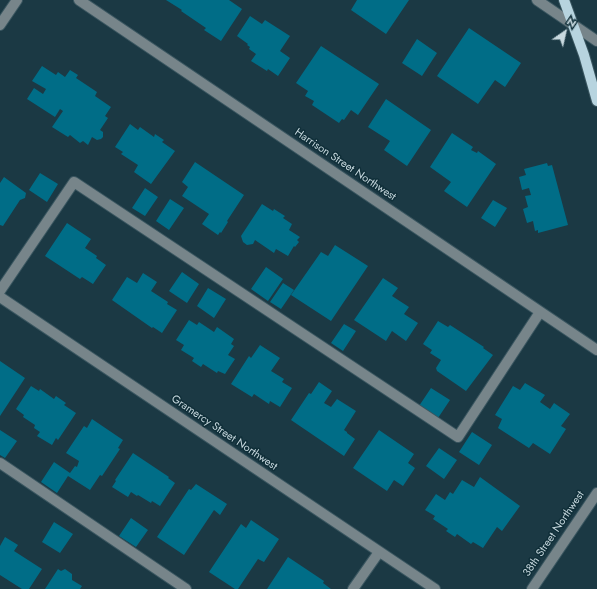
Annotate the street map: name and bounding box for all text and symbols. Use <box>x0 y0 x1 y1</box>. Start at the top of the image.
north arrow <box>545 12 585 52</box>
text: N <box>564 13 580 31</box>
street label: Harrison Street Northwest <box>292 126 398 204</box>
street label: Gramercy Street Northwest <box>168 393 280 473</box>
street label: 38th Street Northwest <box>521 489 587 579</box>

